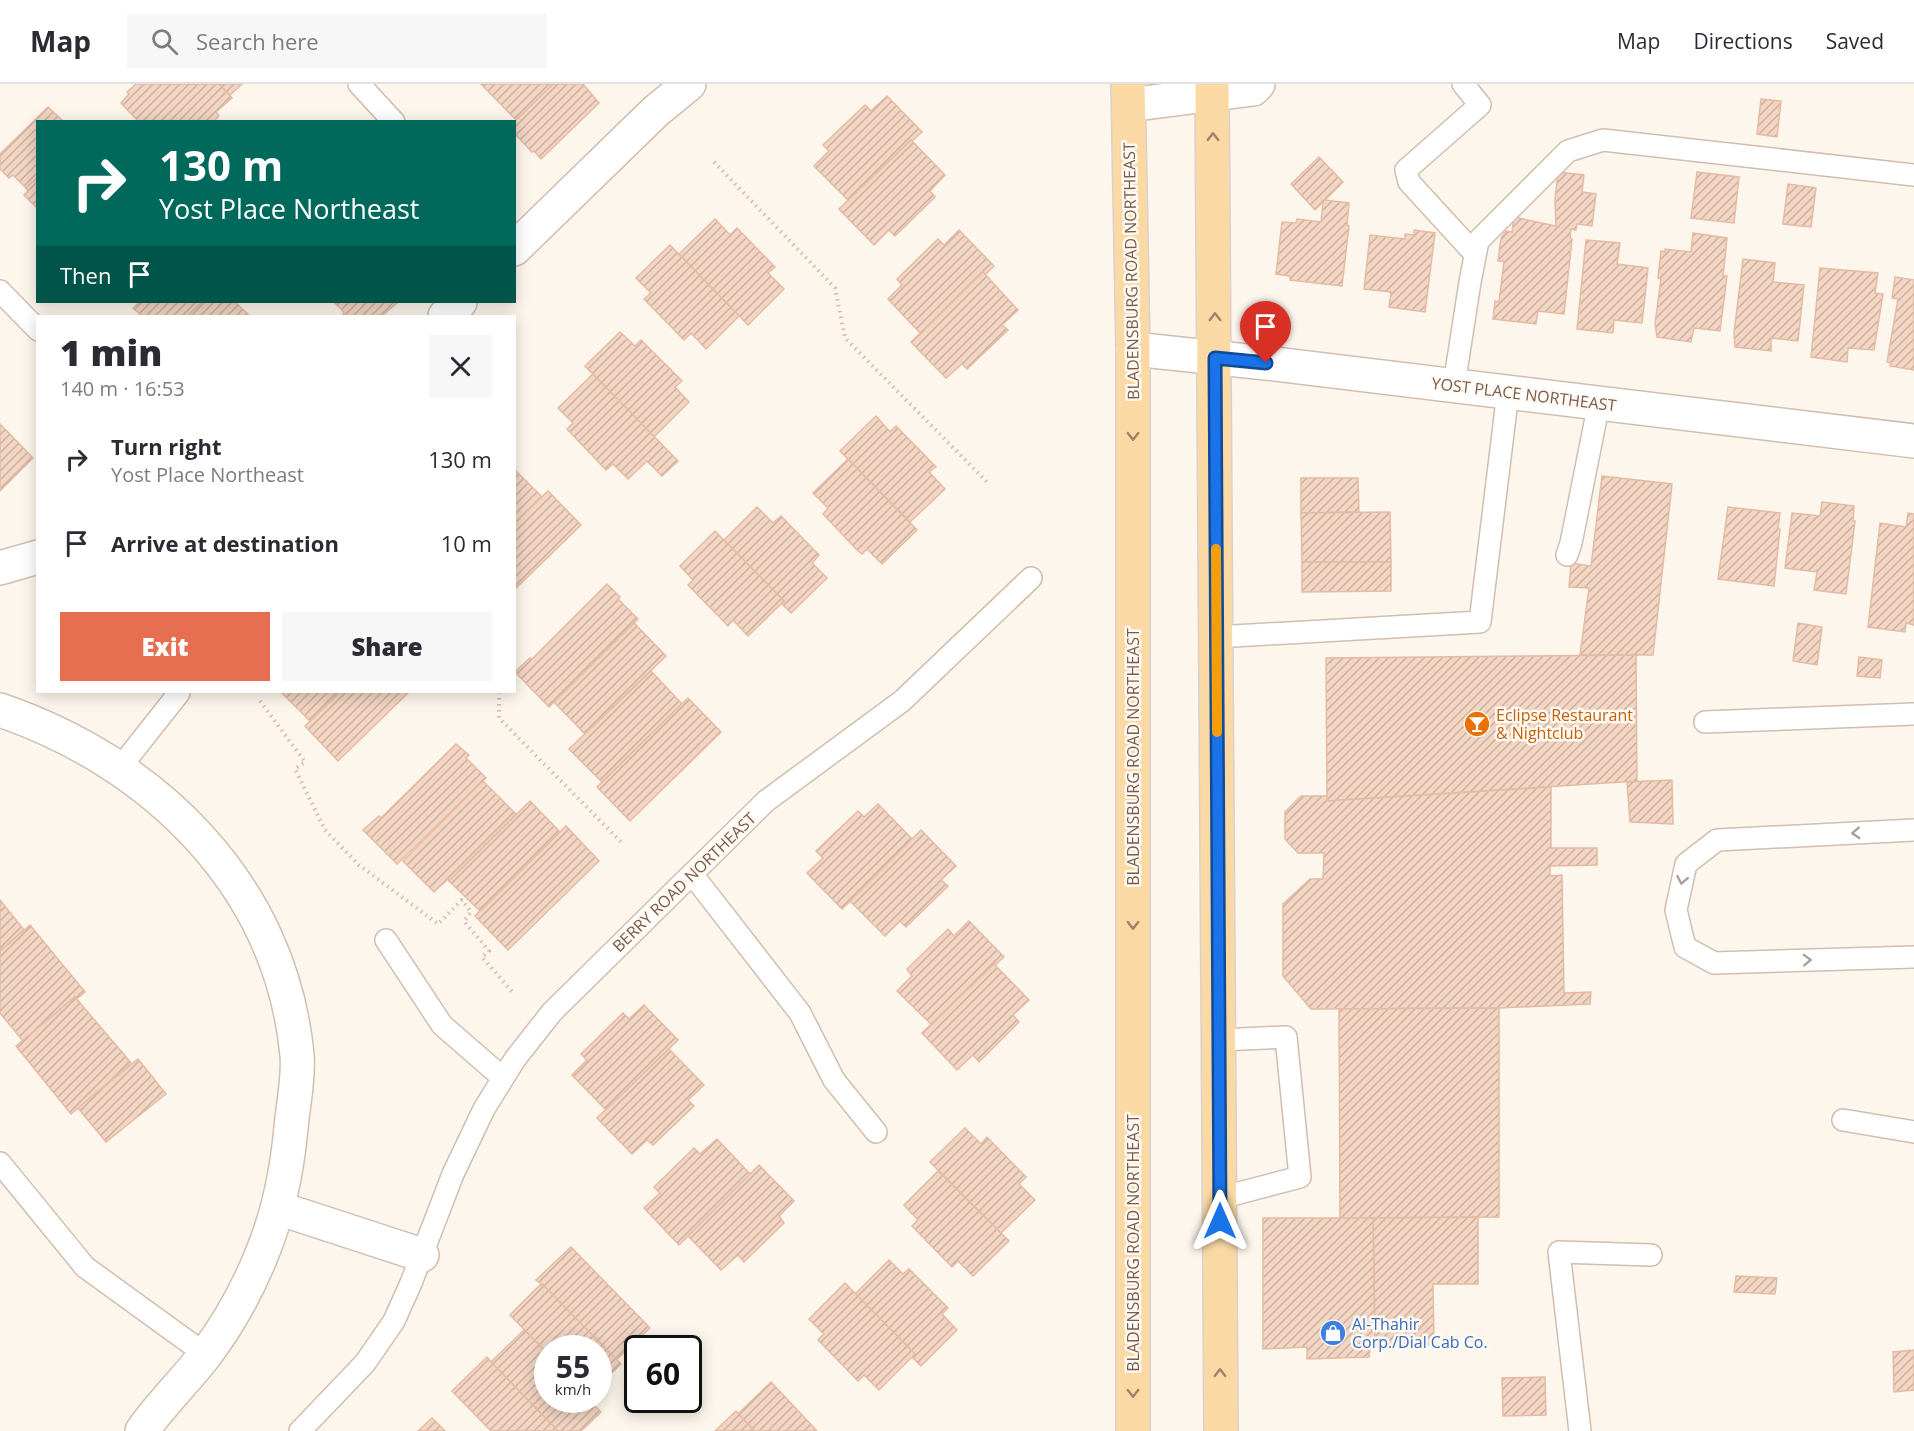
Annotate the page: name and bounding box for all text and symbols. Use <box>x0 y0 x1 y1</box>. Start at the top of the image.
search box <box>127 14 547 68</box>
text: Map <box>30 22 91 60</box>
icon: search <box>148 25 181 58</box>
text: Search here <box>196 26 319 56</box>
text: Map <box>1617 27 1660 55</box>
text: Directions <box>1693 27 1793 55</box>
text: Saved <box>1826 27 1884 55</box>
one-way arrow <box>1206 133 1219 142</box>
text: 130 m <box>159 136 283 193</box>
street label: BLADENSBURG ROAD NORTHEAST <box>1118 142 1144 400</box>
icon: right <box>60 144 138 222</box>
text: Yost Place Northeast <box>159 190 419 227</box>
icon: arrive <box>123 258 156 291</box>
text: Then <box>60 260 111 290</box>
pin <box>1240 301 1291 363</box>
icon: arrive <box>1249 310 1282 343</box>
one-way arrow <box>1208 312 1221 321</box>
text: 1 min <box>60 328 162 377</box>
button: close <box>429 335 492 398</box>
street label: YOST PLACE NORTHEAST <box>1430 372 1618 416</box>
text: 140 m · 16:53 <box>60 375 185 402</box>
text: Turn right <box>111 431 222 461</box>
one-way arrow <box>1127 432 1139 441</box>
icon: right <box>60 443 93 476</box>
text: 130 m <box>428 444 492 474</box>
text: Yost Place Northeast <box>111 461 304 488</box>
icon: arrive <box>60 527 93 560</box>
text: Arrive at destination <box>111 528 339 558</box>
text: 10 m <box>441 528 492 558</box>
button: Exit <box>60 612 270 681</box>
button: Share <box>282 612 492 681</box>
street label: BLADENSBURG ROAD NORTHEAST <box>1122 628 1144 886</box>
place label: Eclipse Restaurant & Nightclub <box>1496 704 1633 744</box>
bar icon: Eclipse Restaurant & Nightclub <box>1462 709 1492 739</box>
street label: BERRY ROAD NORTHEAST <box>607 807 761 957</box>
one-way arrow <box>1851 826 1860 839</box>
one-way arrow <box>1676 875 1689 885</box>
one-way arrow <box>1127 921 1139 930</box>
one-way arrow <box>1803 954 1812 967</box>
street label: BLADENSBURG ROAD NORTHEAST <box>1122 1114 1144 1372</box>
position arrow <box>1188 1189 1252 1253</box>
place label: Al-Thahir Corp./Dial Cab Co. <box>1352 1313 1488 1353</box>
shop icon: Al-Thahir Corp./Dial Cab Co. <box>1318 1318 1348 1348</box>
speed limit sign: 60 <box>624 1335 702 1413</box>
text: 55 <box>556 1346 590 1387</box>
one-way arrow <box>1214 1368 1226 1377</box>
text: km/h <box>555 1379 591 1399</box>
one-way arrow <box>1127 1389 1139 1398</box>

